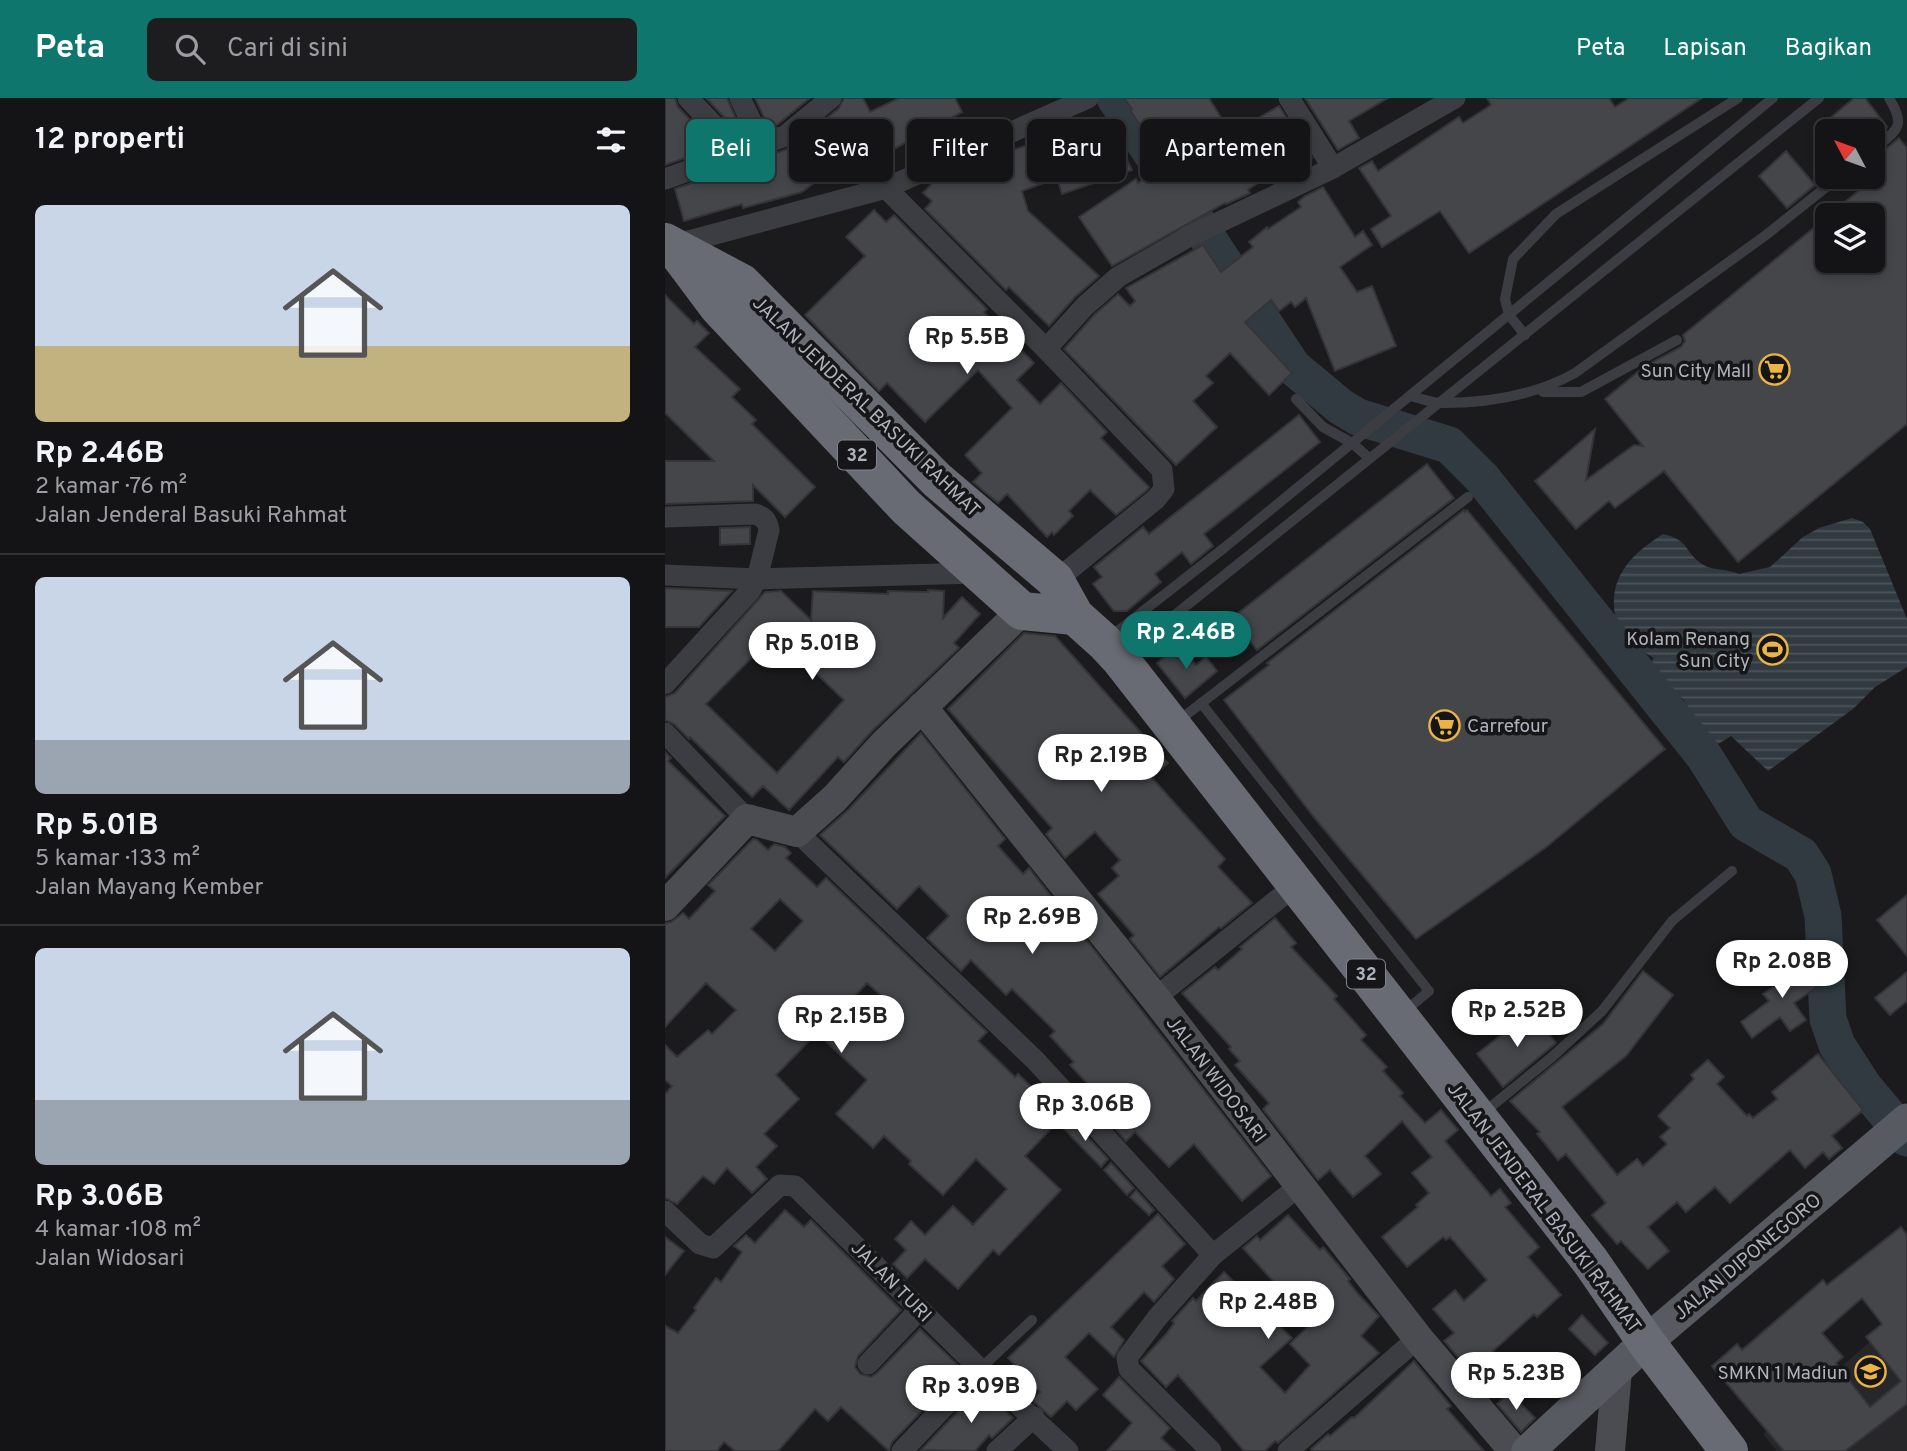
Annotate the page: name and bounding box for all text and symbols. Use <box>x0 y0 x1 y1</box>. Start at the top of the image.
search box <box>147 18 637 81</box>
text: Peta <box>35 28 105 70</box>
icon: search <box>171 30 209 68</box>
text: Cari di sini <box>227 33 348 66</box>
text: Peta <box>1576 34 1625 64</box>
text: Lapisan <box>1663 34 1747 64</box>
text: Bagikan <box>1785 34 1872 64</box>
chip: Beli <box>686 119 775 182</box>
chip: Sewa <box>789 119 893 182</box>
chip: Filter <box>907 119 1013 182</box>
chip: Baru <box>1027 119 1126 182</box>
chip: Apartemen <box>1140 119 1310 182</box>
north arrow <box>1815 119 1885 189</box>
map controls <box>1815 119 1885 273</box>
icon: filters <box>592 121 630 159</box>
text: 12 properti <box>35 122 185 159</box>
button: layers <box>1815 203 1885 273</box>
icon: home <box>270 250 396 376</box>
street label: JALAN JENDERAL BASUKI RAHMAT <box>747 292 985 523</box>
pin: Rp 5.5B <box>902 316 1032 376</box>
text: Rp 5.5B <box>925 324 1009 353</box>
supermarket icon: Sun City Mall <box>1757 353 1791 387</box>
place label: Sun City Mall <box>1640 360 1751 384</box>
text: Rp 2.46B <box>35 436 165 473</box>
road number: 32 <box>838 440 876 470</box>
text: 2 kamar · 76 m² <box>35 473 187 502</box>
text: Jalan Jenderal Basuki Rahmat <box>35 502 347 531</box>
pin: Rp 2.46B <box>1114 612 1258 671</box>
text: Rp 2.46B <box>1136 619 1236 648</box>
icon: home <box>270 622 396 748</box>
pin: Rp 5.01B <box>740 622 884 682</box>
place label: Kolam Renang Sun City <box>1626 628 1750 674</box>
text: Rp 5.01B <box>765 630 859 659</box>
sports icon: Kolam Renang Sun City <box>1756 632 1790 666</box>
supermarket icon: Carrefour <box>1427 708 1461 742</box>
place label: Carrefour <box>1467 715 1549 739</box>
pin: Rp 2.19B <box>1029 734 1173 794</box>
text: Rp 2.19B <box>1054 742 1148 771</box>
text: Rp 5.01B <box>35 808 159 845</box>
text: 5 kamar · 133 m² <box>35 845 200 874</box>
text: Jalan Mayang Kember <box>35 874 264 903</box>
pin: Rp 2.69B <box>960 896 1104 956</box>
text: Rp 2.69B <box>983 904 1081 933</box>
pin: Rp 2.08B <box>1710 940 1854 1000</box>
text: Rp 2.08B <box>1732 948 1832 977</box>
road number: 32 <box>1347 960 1385 988</box>
pin: Rp 2.52B <box>1445 990 1589 1049</box>
icon: home <box>270 993 396 1119</box>
pin: Rp 2.15B <box>769 996 913 1055</box>
text: Rp 2.52B <box>1468 997 1566 1026</box>
text: Rp 2.15B <box>794 1003 888 1032</box>
street label: JALAN WIDOSARI <box>1160 1012 1271 1148</box>
street label: JALAN JENDERAL BASUKI RAHMAT <box>1441 1078 1646 1338</box>
pin: Rp 3.06B <box>1013 1084 1157 1143</box>
text: Rp 3.06B <box>1036 1091 1134 1120</box>
text: Rp 3.06B <box>35 1179 164 1216</box>
street label: JALAN DIPONEGORO <box>1670 1189 1827 1326</box>
text: 4 kamar · 108 m² <box>35 1216 201 1245</box>
street label: JALAN TURI <box>845 1237 936 1328</box>
text: Jalan Widosari <box>35 1245 184 1274</box>
pin: Rp 2.48B <box>1196 1282 1340 1341</box>
text: Rp 2.48B <box>1218 1289 1318 1318</box>
pin: Rp 5.23B <box>1444 1352 1588 1412</box>
school or university icon: SMKN 1 Madiun <box>1854 1355 1888 1389</box>
text: Rp 5.23B <box>1467 1360 1565 1389</box>
place label: SMKN 1 Madiun <box>1717 1362 1848 1386</box>
pin: Rp 3.09B <box>899 1366 1043 1425</box>
text: Rp 3.09B <box>922 1373 1020 1402</box>

